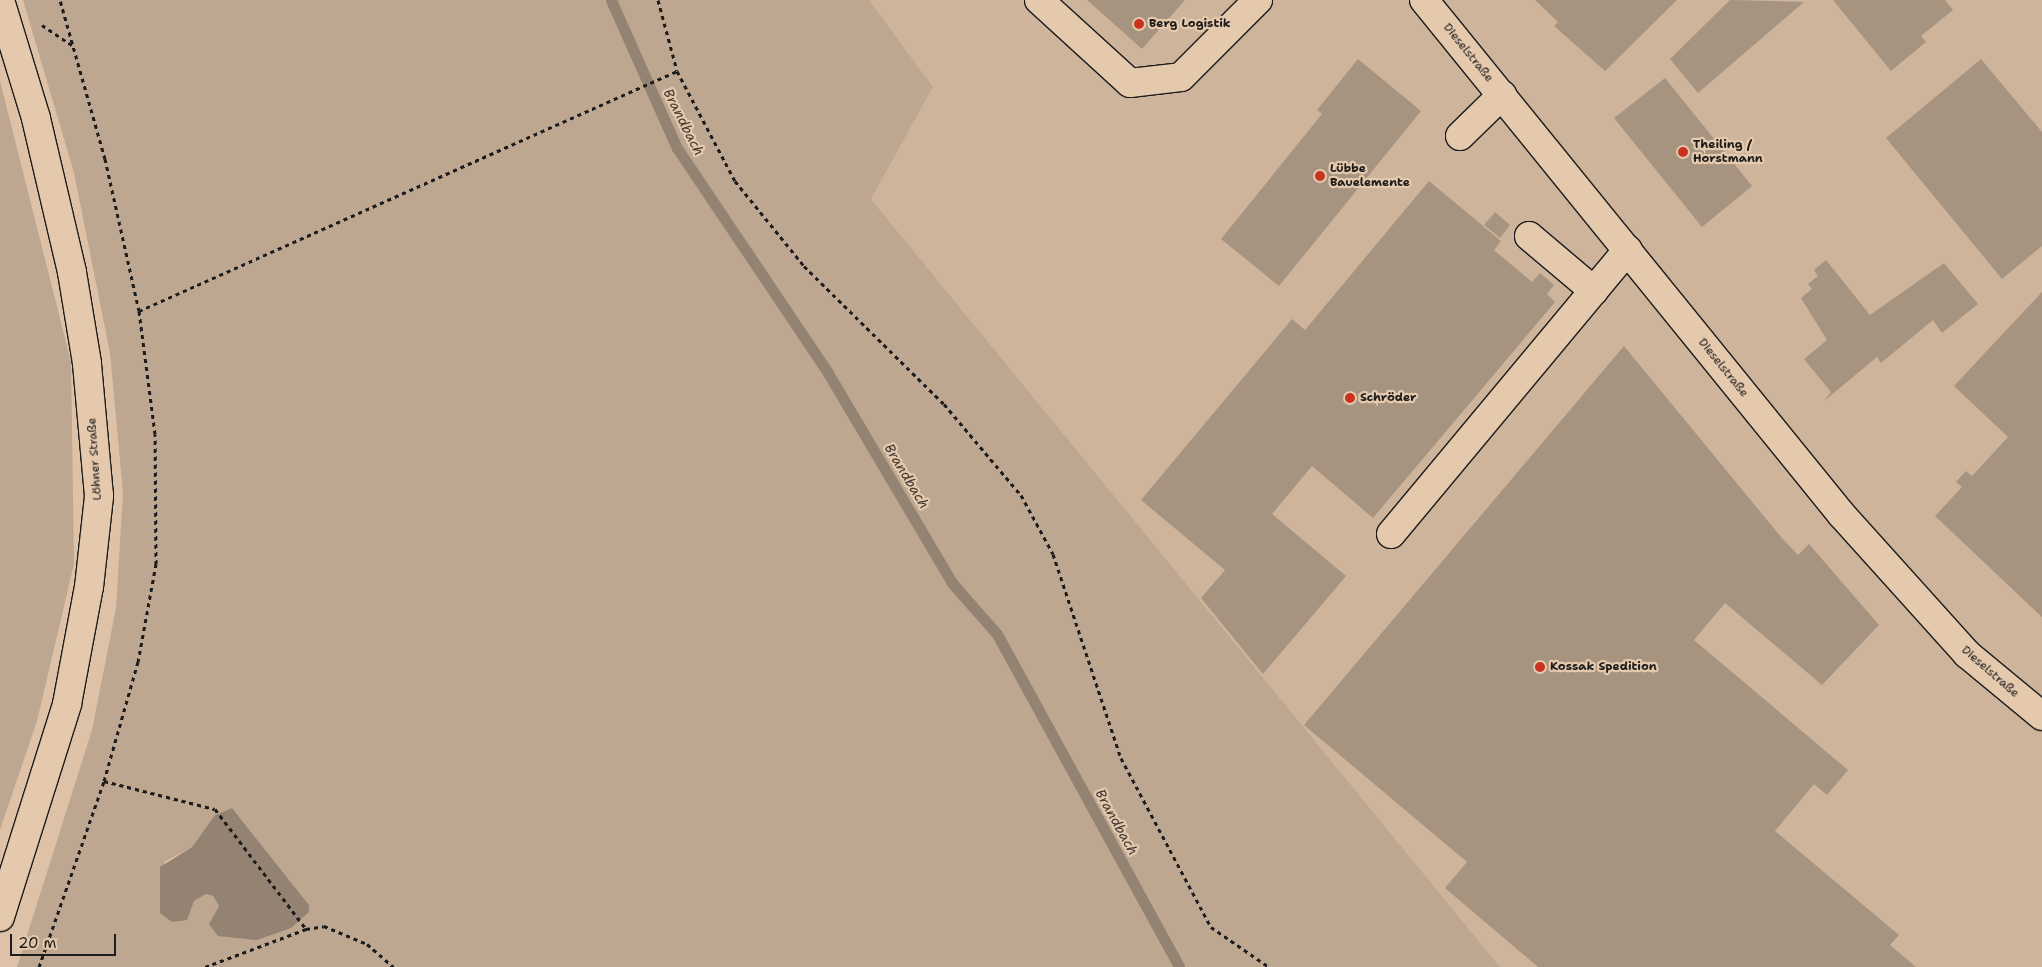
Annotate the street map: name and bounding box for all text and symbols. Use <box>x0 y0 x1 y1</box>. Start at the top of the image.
place label: Berg Logistik <box>1149 17 1231 31</box>
marker: Berg Logistik <box>1133 18 1145 30</box>
street label: Dieselstraße <box>1440 21 1496 85</box>
water label: Brandbach <box>660 86 708 158</box>
place label: Theiling / Horstmann <box>1693 138 1763 166</box>
marker: Theiling / Horstmann <box>1677 146 1689 158</box>
place label: Lübbe Bauelemente <box>1330 162 1410 190</box>
marker: Lübbe Bauelemente <box>1314 170 1326 182</box>
street label: Dieselstraße <box>1695 336 1751 400</box>
place label: Schröder <box>1360 391 1416 405</box>
marker: Schröder <box>1344 392 1356 404</box>
street label: Löhner Straße <box>85 417 105 501</box>
water label: Brandbach <box>881 440 933 512</box>
street label: Dieselstraße <box>1958 643 2022 701</box>
place label: Kossak Spedition <box>1550 660 1657 674</box>
marker: Kossak Spedition <box>1534 661 1546 673</box>
water label: Brandbach <box>1092 786 1142 858</box>
scale bar <box>12 924 119 956</box>
text: 20 m <box>18 933 57 953</box>

